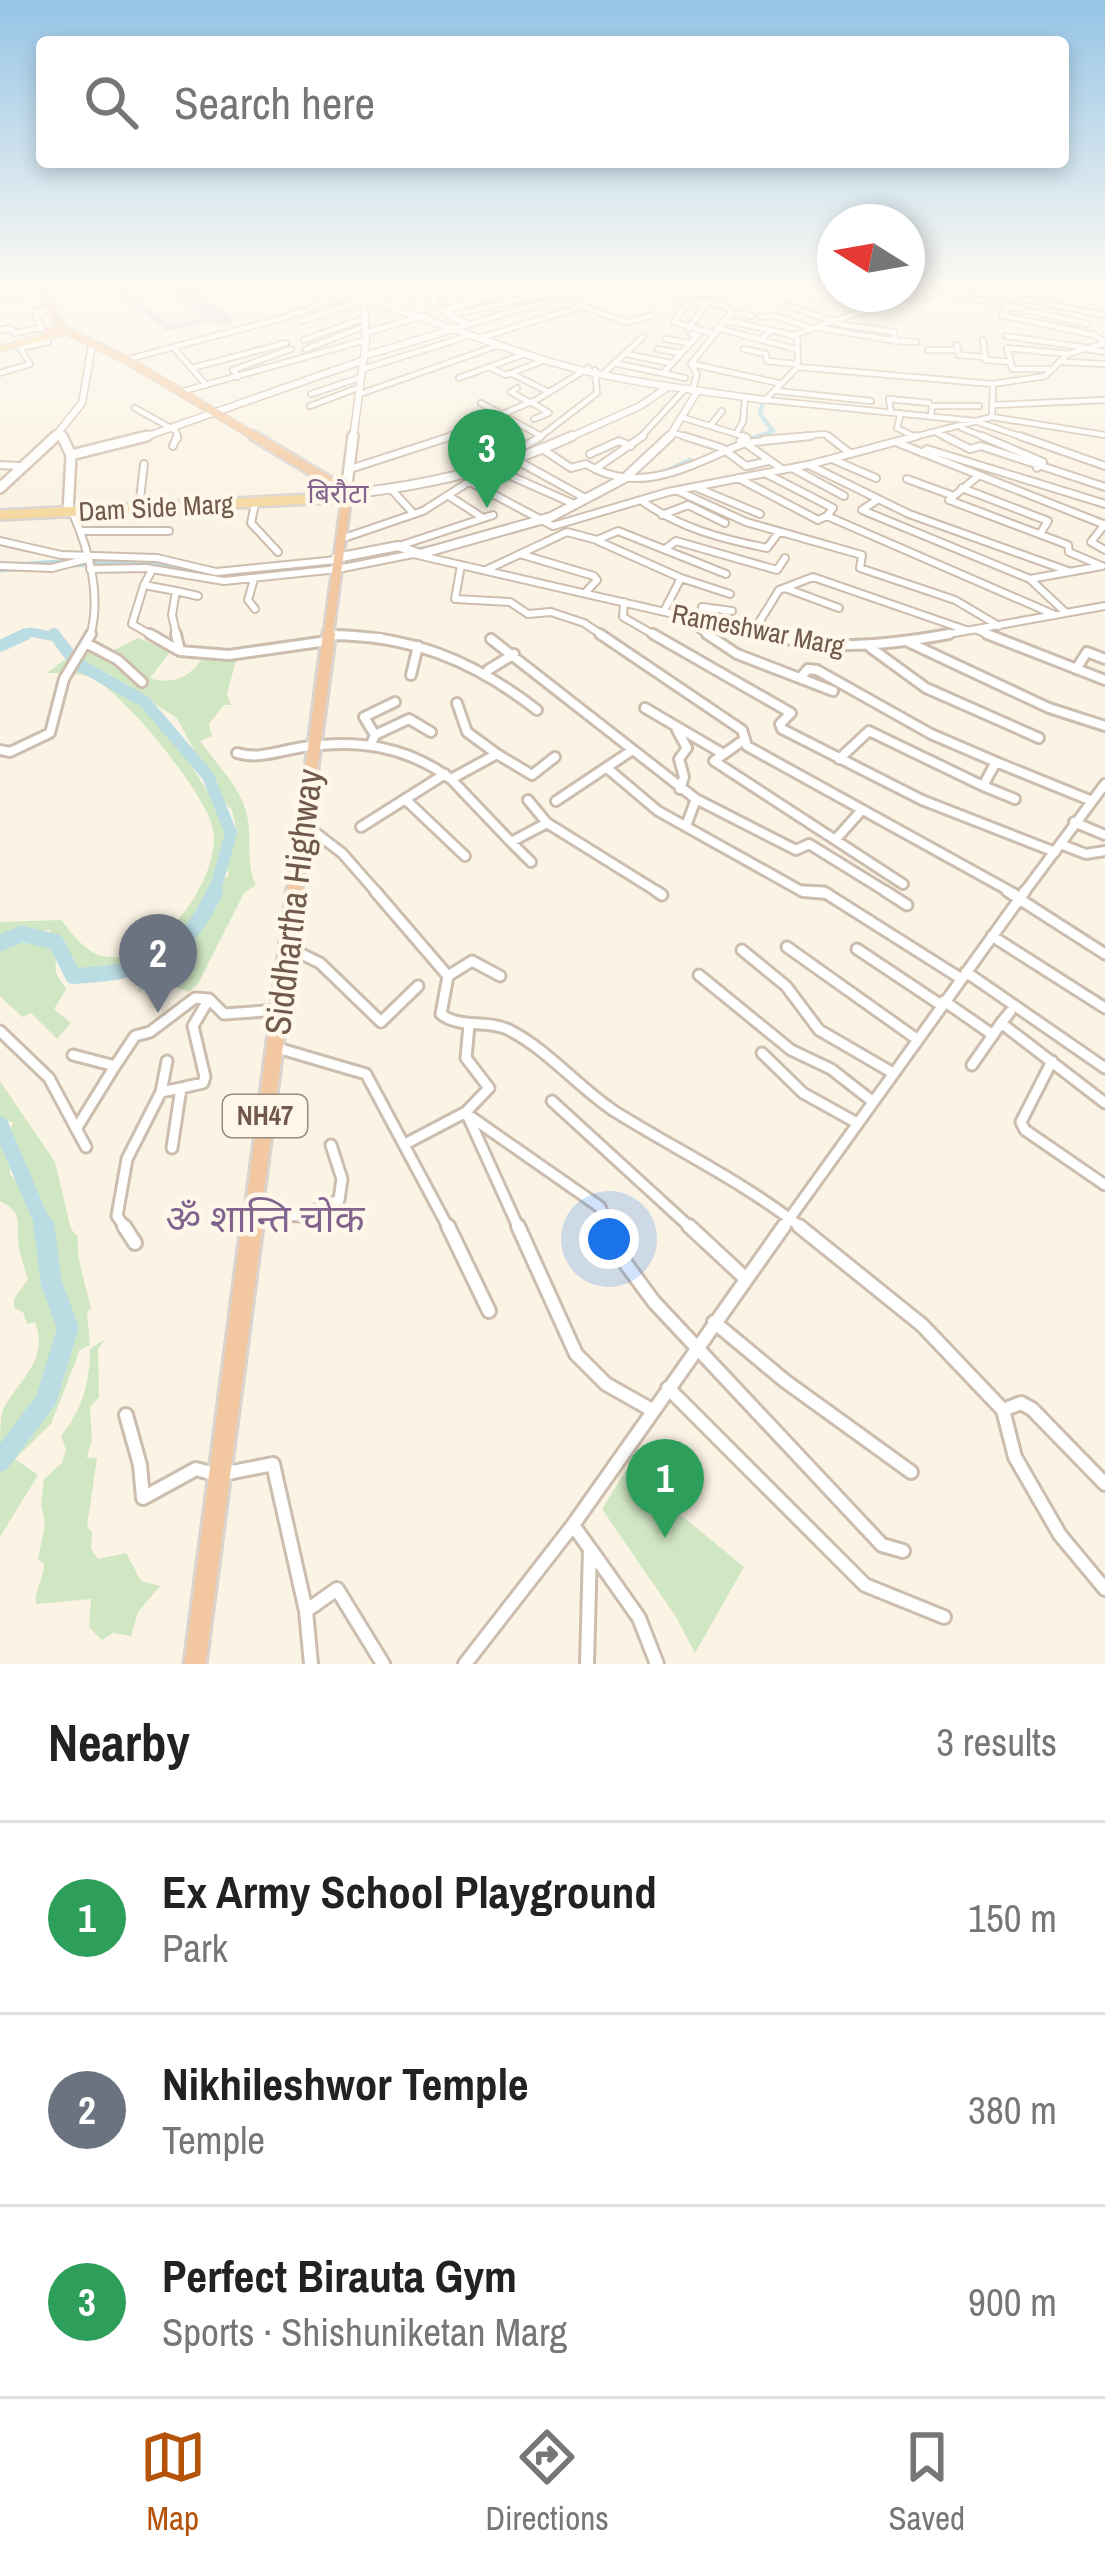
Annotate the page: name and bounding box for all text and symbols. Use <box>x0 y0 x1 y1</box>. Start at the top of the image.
search box <box>36 36 1069 168</box>
icon: search <box>78 69 144 135</box>
text: Search here <box>174 72 375 133</box>
north arrow <box>817 204 925 312</box>
pin: 3 <box>448 409 526 508</box>
district label: बिरौटा <box>307 475 370 511</box>
street label: Dam Side Marg <box>78 485 235 529</box>
street label: Rameshwar Marg <box>669 595 848 663</box>
street label: Siddhartha Highway <box>253 766 333 1038</box>
pin: 2 <box>119 914 197 1013</box>
road number: NH47 <box>223 1095 307 1137</box>
district label: ॐ शान्ति चोक <box>165 1192 366 1244</box>
your location <box>579 1209 639 1269</box>
pin: 1 <box>626 1439 704 1538</box>
text: Nearby <box>48 1708 190 1777</box>
text: 3 results <box>936 1716 1057 1768</box>
text: Ex Army School Playground <box>162 1861 657 1922</box>
text: 1 <box>78 1892 96 1944</box>
text: 150 m <box>968 1892 1057 1944</box>
text: Park <box>162 1922 228 1974</box>
text: Nikhileshwor Temple <box>162 2053 528 2114</box>
text: 2 <box>78 2084 96 2136</box>
text: 380 m <box>968 2084 1057 2136</box>
text: Temple <box>162 2114 265 2166</box>
text: Perfect Birauta Gym <box>162 2245 517 2306</box>
text: 3 <box>78 2276 96 2328</box>
text: 900 m <box>968 2276 1057 2328</box>
text: Sports · Shishuniketan Marg <box>162 2306 567 2358</box>
tab: Map <box>140 2424 206 2540</box>
tab: Directions <box>485 2424 609 2540</box>
tab: Saved <box>888 2424 965 2540</box>

